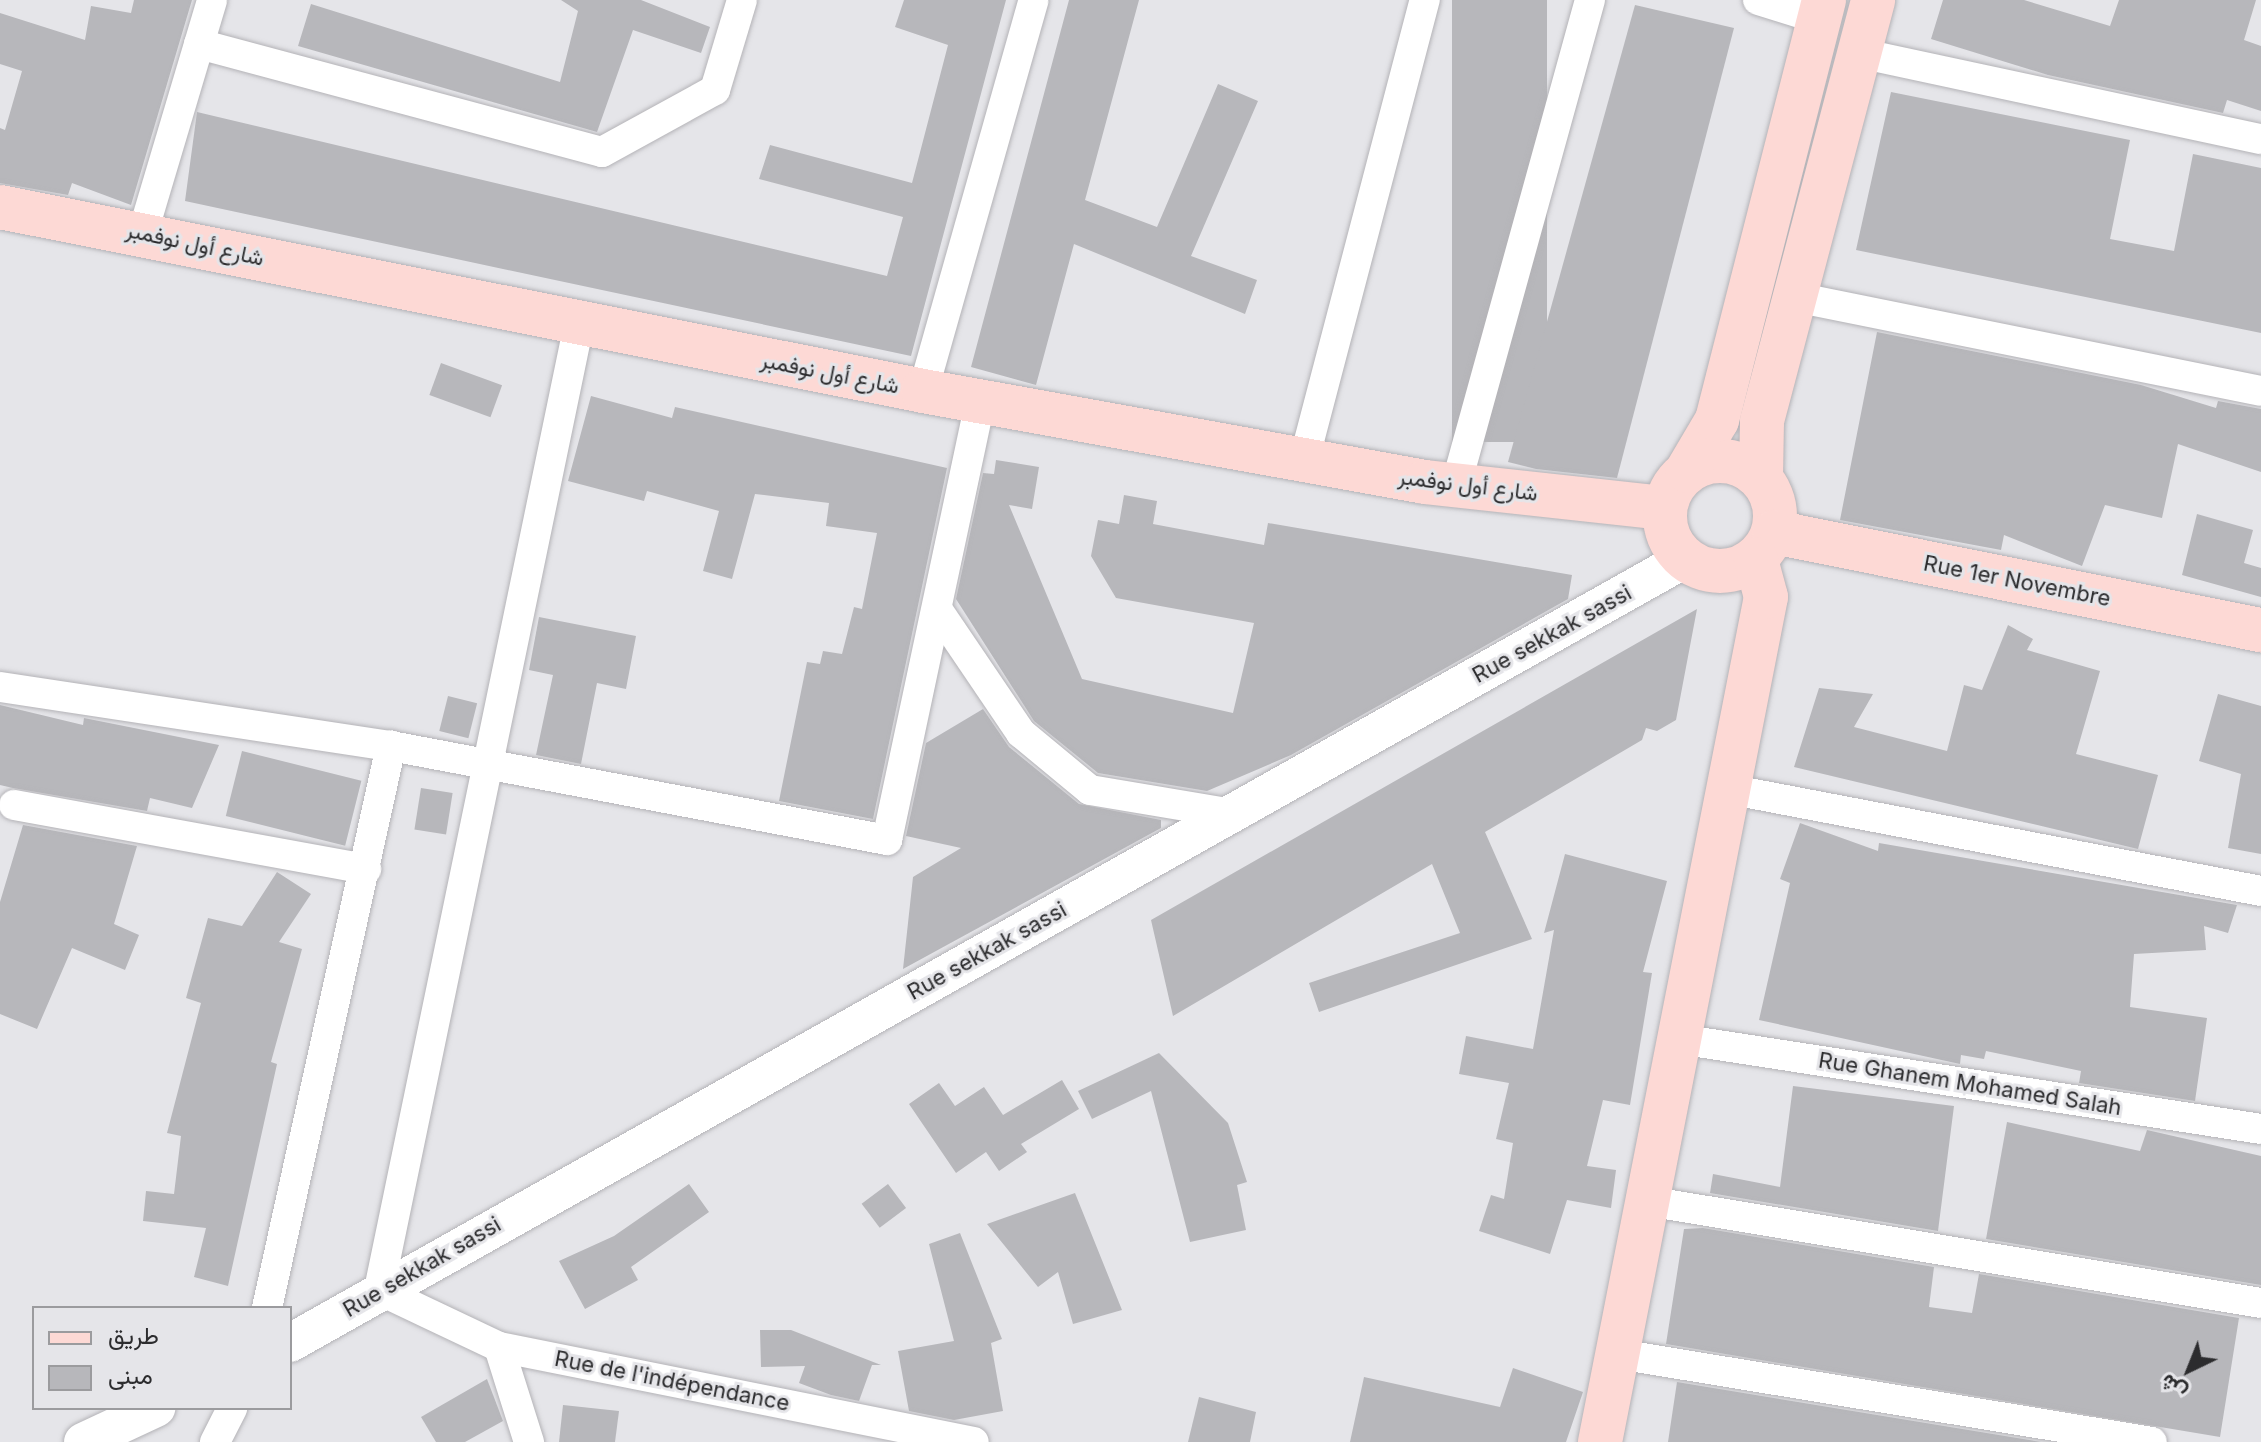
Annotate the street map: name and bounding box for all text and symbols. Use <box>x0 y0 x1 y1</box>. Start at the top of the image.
street label: شارع أول نوفمبر <box>124 216 266 272</box>
street label: شارع أول نوفمبر <box>759 347 901 399</box>
street label: شارع أول نوفمبر <box>1397 463 1539 507</box>
street label: Rue 1er Novembre <box>1921 550 2113 612</box>
street label: Rue sekkak sassi <box>1468 579 1636 689</box>
street label: Rue sekkak sassi <box>903 896 1071 1006</box>
street label: Rue Ghanem Mohamed Salah <box>1817 1047 2123 1121</box>
street label: Rue sekkak sassi <box>338 1211 506 1323</box>
legend <box>32 1306 292 1410</box>
text: طريق <box>108 1321 159 1350</box>
north arrow <box>2149 1330 2229 1410</box>
street label: Rue de l'indépendance <box>552 1345 792 1417</box>
text: مبنى <box>108 1361 153 1390</box>
text: ش <box>2154 1369 2191 1406</box>

